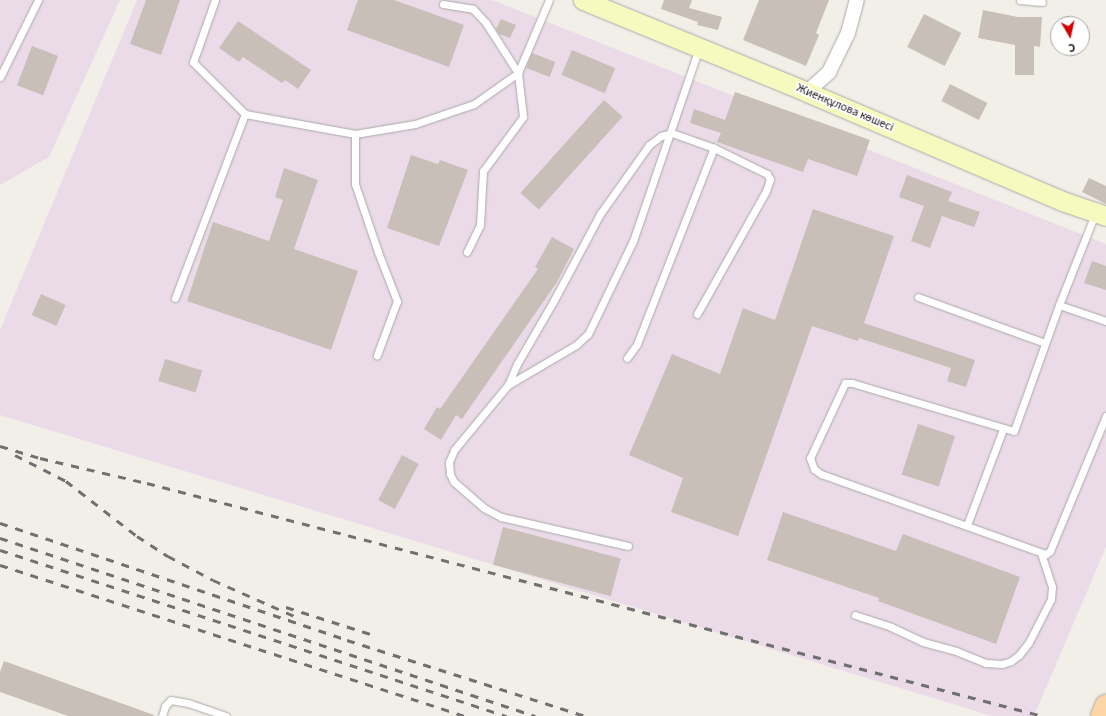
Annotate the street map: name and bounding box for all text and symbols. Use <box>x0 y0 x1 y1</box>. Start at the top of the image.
north arrow <box>1050 16 1090 56</box>
text: С <box>1067 39 1076 55</box>
street label: Жиенқұлова көшесі <box>794 81 896 135</box>

